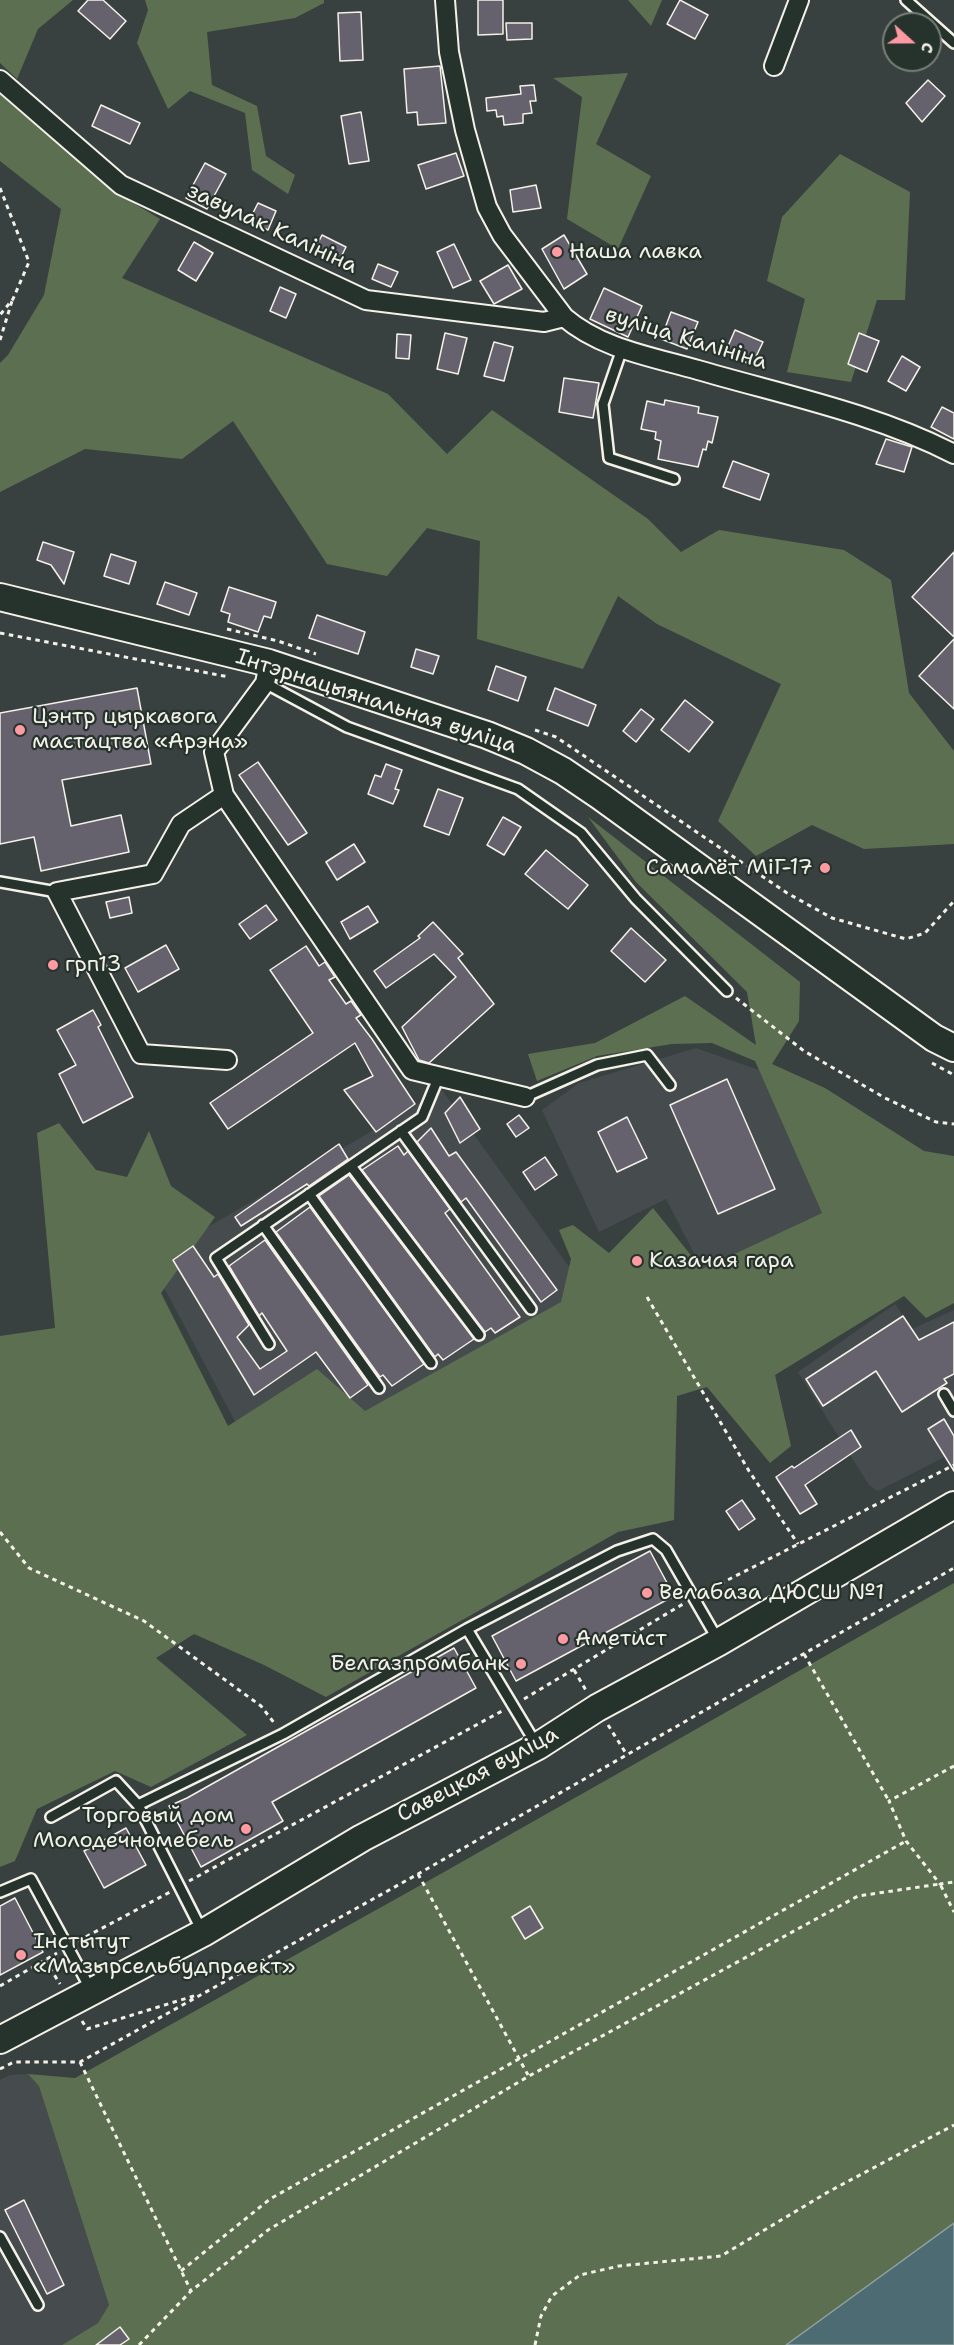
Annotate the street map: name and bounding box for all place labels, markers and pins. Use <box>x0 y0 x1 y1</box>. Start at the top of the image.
place label: Наша лавка <box>569 239 702 265</box>
marker: Наша лавка <box>550 245 564 259</box>
place label: Цэнтр цыркавога мастацтва «Арэна» <box>32 704 248 756</box>
marker: Цэнтр цыркавога мастацтва «Арэна» <box>13 723 27 737</box>
place label: Самалёт МіГ-17 <box>646 855 813 881</box>
marker: Самалёт МіГ-17 <box>818 861 832 875</box>
place label: грп13 <box>65 952 122 978</box>
marker: грп13 <box>46 958 60 972</box>
place label: Казачая гара <box>649 1248 794 1274</box>
marker: Казачая гара <box>630 1254 644 1268</box>
place label: Велабаза ДЮСШ №1 <box>659 1580 884 1606</box>
marker: Велабаза ДЮСШ №1 <box>640 1586 654 1600</box>
place label: Аметист <box>575 1626 667 1652</box>
marker: Аметист <box>556 1632 570 1646</box>
place label: Белгазпромбанк <box>330 1651 509 1677</box>
marker: Белгазпромбанк <box>514 1657 528 1671</box>
place label: Торговый дом Молодечномебель <box>33 1803 234 1855</box>
marker: Торговый дом Молодечномебель <box>239 1822 253 1836</box>
place label: Інстытут «Мазырсельбудпраект» <box>33 1929 296 1981</box>
marker: Інстытут «Мазырсельбудпраект» <box>14 1948 28 1962</box>

